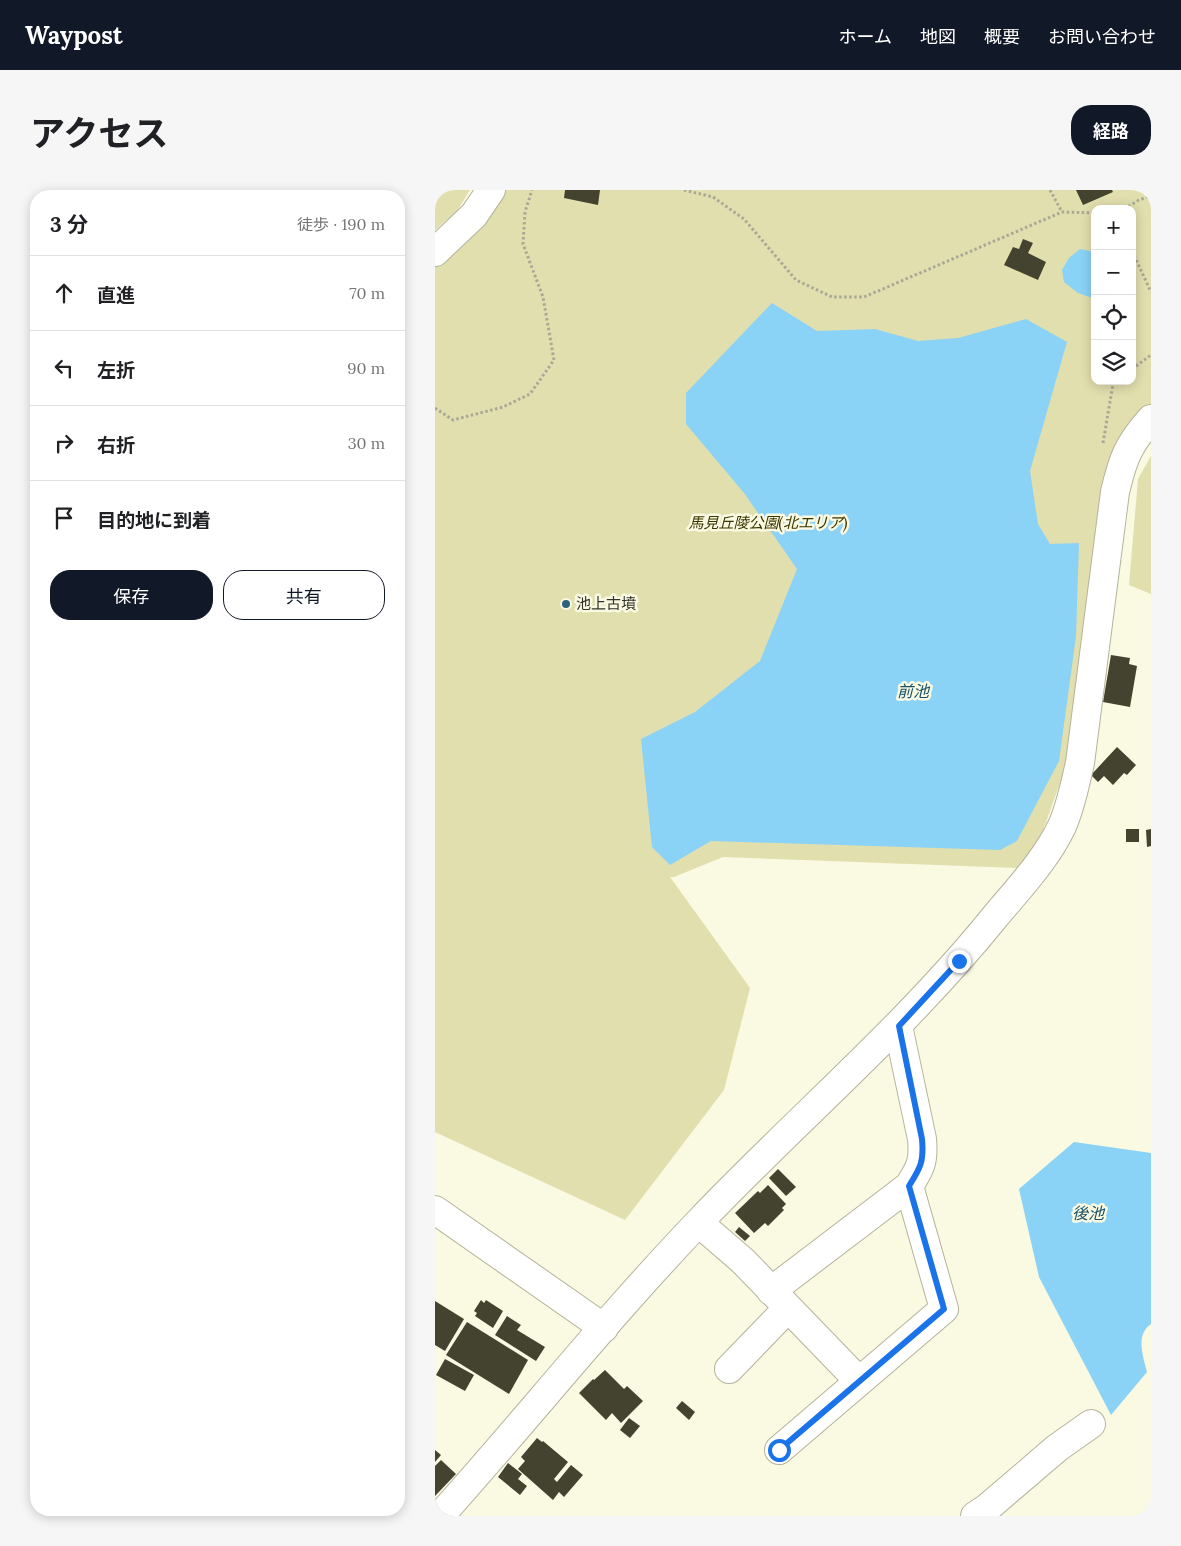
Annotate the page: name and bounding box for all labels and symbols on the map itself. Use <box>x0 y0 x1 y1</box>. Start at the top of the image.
park label: 馬見丘陵公園(北エリア) <box>689 513 847 533</box>
place label: 池上古墳 <box>576 594 636 613</box>
marker: 池上古墳 <box>560 598 572 610</box>
water label: 前池 <box>897 681 931 701</box>
route end <box>948 950 971 973</box>
water label: 後池 <box>1072 1203 1106 1223</box>
route start <box>768 1439 791 1462</box>

